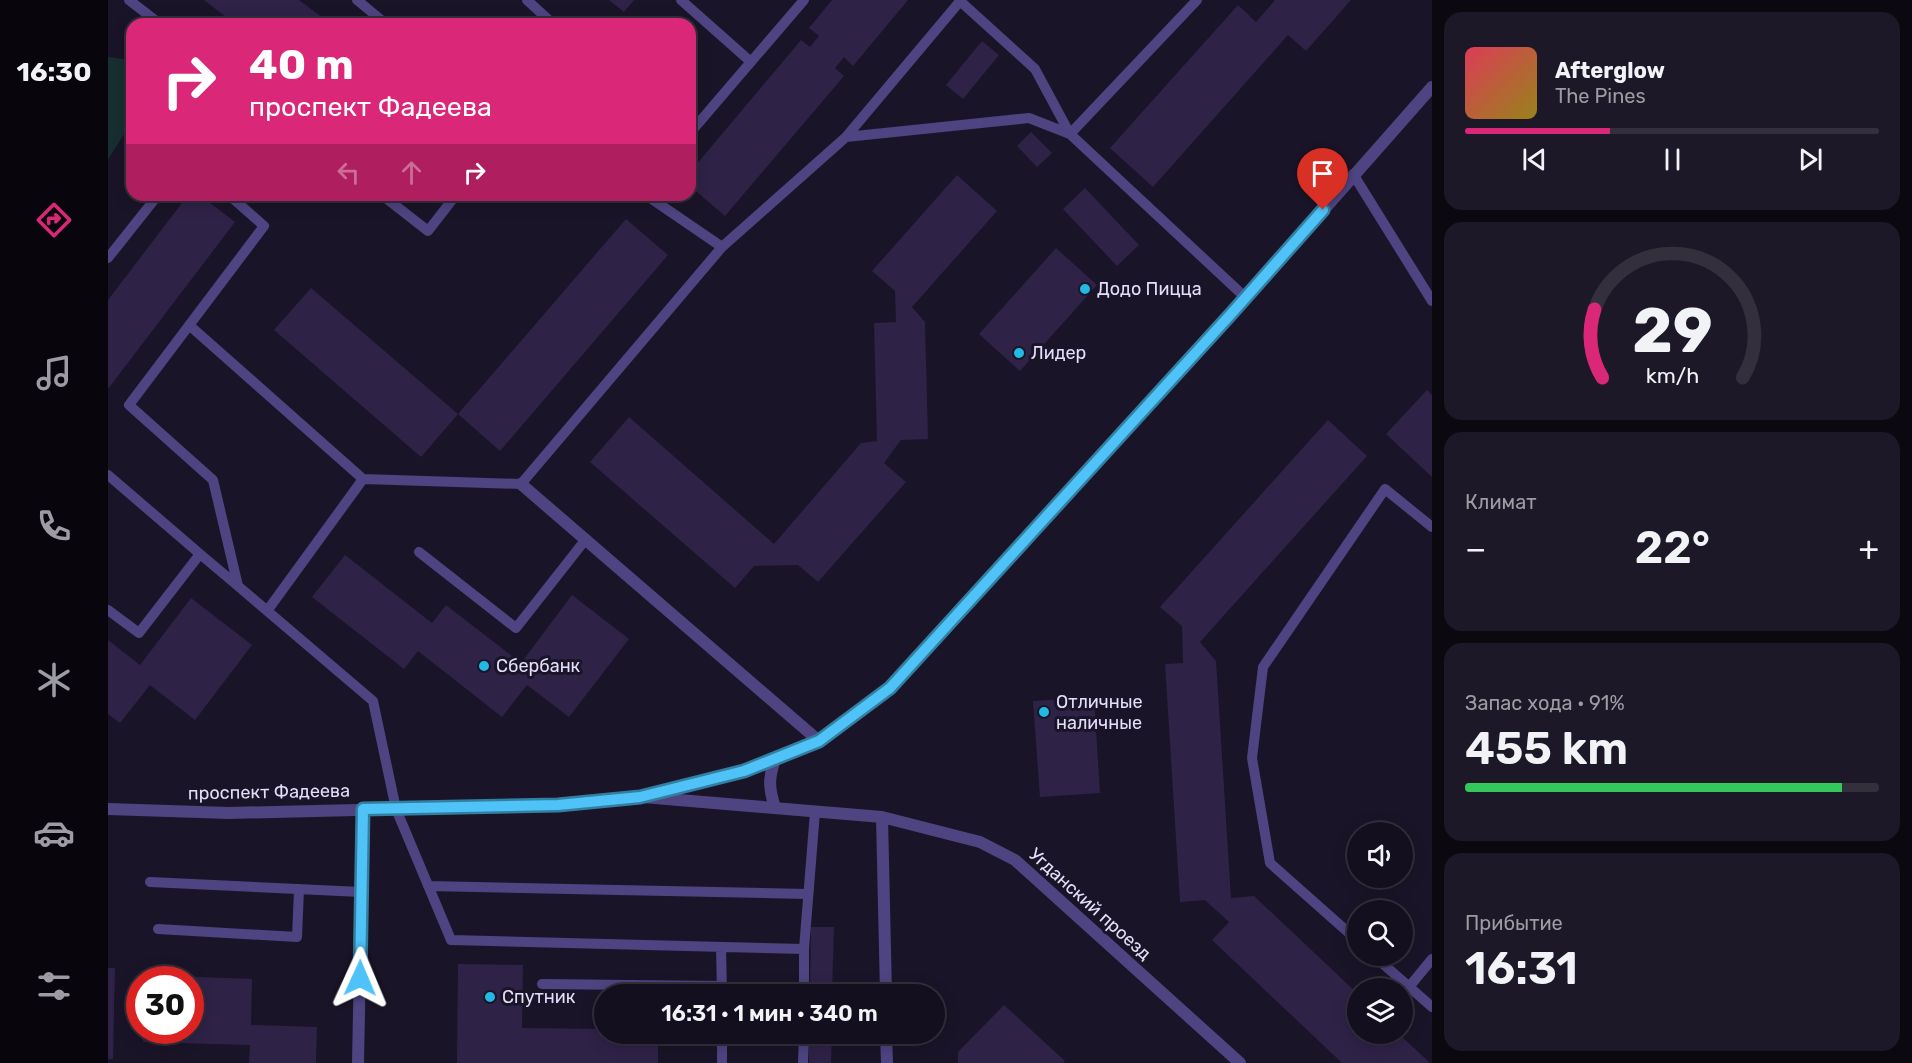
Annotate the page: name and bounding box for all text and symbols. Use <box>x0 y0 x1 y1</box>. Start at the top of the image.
text: 40 m <box>249 40 354 90</box>
icon: right <box>150 42 228 120</box>
text: 16:30 <box>16 56 92 88</box>
text: Afterglow <box>1555 57 1665 84</box>
text: The Pines <box>1555 84 1646 108</box>
text: проспект Фадеева <box>249 91 492 123</box>
icon: previous <box>1518 143 1551 176</box>
icon: pause <box>1656 143 1689 176</box>
icon: next <box>1794 143 1827 176</box>
pin <box>1297 148 1348 210</box>
icon: left <box>332 156 365 189</box>
icon: ahead <box>395 156 428 189</box>
icon: right <box>458 156 491 189</box>
icon: arrive <box>1306 157 1339 190</box>
icon: directions <box>33 199 75 241</box>
place label: Додо Пицца <box>1097 278 1202 300</box>
marker: Додо Пицца <box>1078 282 1092 296</box>
text: 29 <box>1632 294 1712 368</box>
place label: Лидер <box>1031 342 1086 364</box>
marker: Лидер <box>1012 346 1026 360</box>
icon: music <box>33 352 75 394</box>
text: km/h <box>1645 364 1699 389</box>
text: Климат <box>1465 490 1537 514</box>
icon: phone <box>33 505 75 547</box>
text: 22° <box>1635 521 1710 574</box>
text: − <box>1465 529 1486 568</box>
text: + <box>1858 529 1879 568</box>
place label: Сбербанк <box>496 655 581 677</box>
icon: climate <box>33 659 75 701</box>
marker: Сбербанк <box>477 659 491 673</box>
place label: Отличные наличные <box>1056 691 1143 734</box>
text: Запас хода · 91% <box>1465 691 1625 715</box>
marker: Отличные наличные <box>1037 705 1051 719</box>
text: 455 km <box>1465 722 1628 775</box>
street label: проспект Фадеева <box>188 780 350 804</box>
icon: car <box>33 812 75 854</box>
map controls <box>1347 822 1413 1044</box>
button: sound <box>1347 822 1413 888</box>
street label: Угданский проезд <box>1024 843 1156 965</box>
button: search <box>1347 900 1413 966</box>
text: Прибытие <box>1465 911 1563 935</box>
text: 16:31 <box>1465 942 1578 995</box>
position arrow <box>328 946 392 1010</box>
icon: filters <box>33 965 75 1007</box>
speed limit sign: 30 <box>126 966 204 1044</box>
button: layers <box>1347 978 1413 1044</box>
place label: Спутник <box>502 986 576 1008</box>
marker: Спутник <box>483 990 497 1004</box>
text: 16:31 · 1 мин · 340 m <box>661 1000 878 1027</box>

